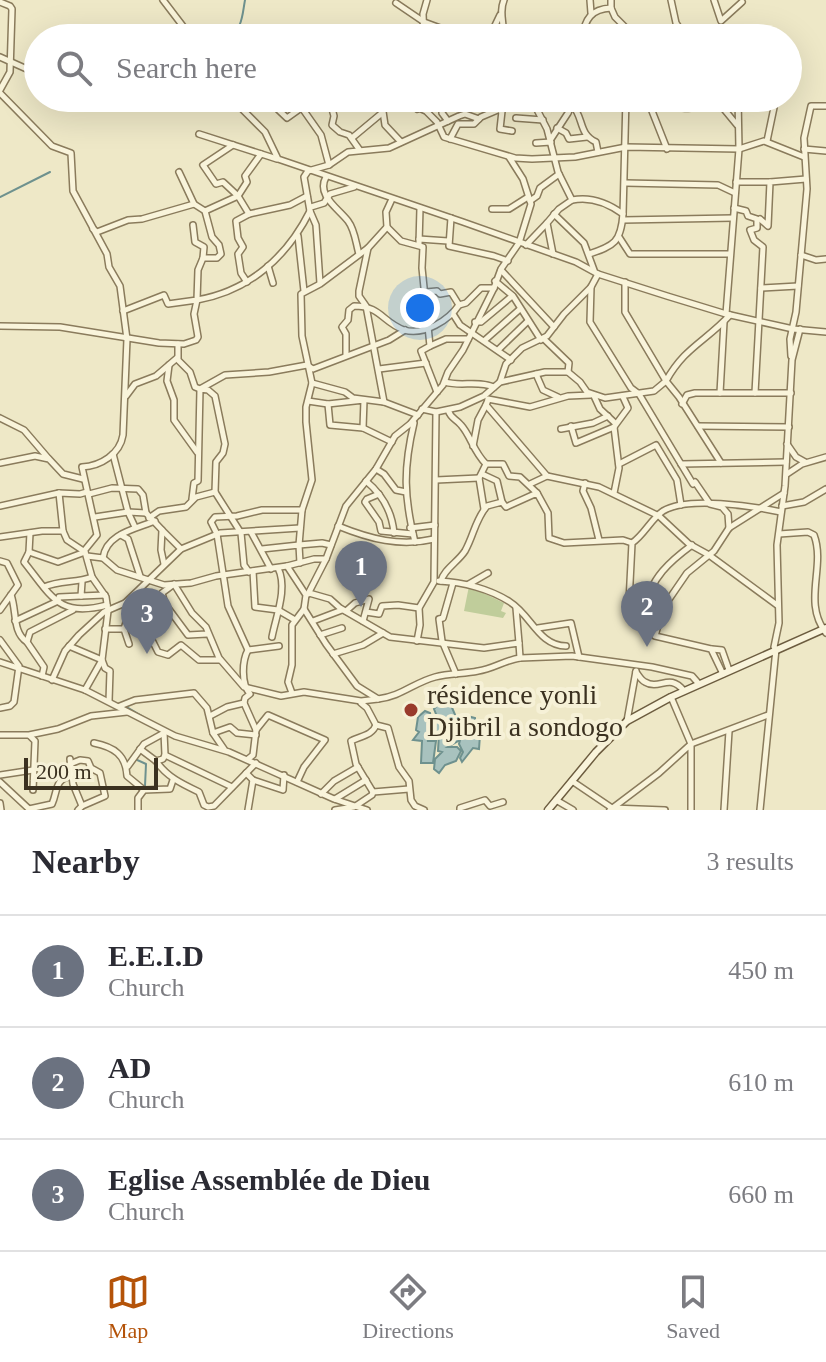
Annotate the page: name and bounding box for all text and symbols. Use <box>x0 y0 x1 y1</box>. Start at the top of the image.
search box <box>24 24 802 112</box>
icon: search <box>52 46 96 90</box>
text: Search here <box>116 51 257 84</box>
your location <box>400 288 440 328</box>
pin: 1 <box>335 541 387 607</box>
pin: 2 <box>621 581 673 647</box>
pin: 3 <box>121 588 173 654</box>
place label: résidence yonli Djibril a sondogo <box>427 679 623 742</box>
marker: résidence yonli Djibril a sondogo <box>402 701 420 719</box>
scale bar <box>24 754 158 790</box>
text: 200 m <box>36 759 92 784</box>
text: Nearby <box>32 843 140 880</box>
text: 3 results <box>707 847 794 876</box>
text: E.E.I.D <box>108 939 204 972</box>
text: 1 <box>52 956 65 985</box>
text: 450 m <box>728 956 794 985</box>
text: Church <box>108 973 185 1002</box>
text: AD <box>108 1051 151 1084</box>
text: 2 <box>52 1068 65 1097</box>
text: 610 m <box>728 1068 794 1097</box>
text: Church <box>108 1085 185 1114</box>
text: Eglise Assemblée de Dieu <box>108 1163 431 1196</box>
text: 3 <box>52 1180 65 1209</box>
text: 660 m <box>728 1180 794 1209</box>
text: Church <box>108 1197 185 1226</box>
tab: Map <box>106 1270 150 1344</box>
tab: Directions <box>362 1270 454 1344</box>
tab: Saved <box>666 1270 720 1344</box>

